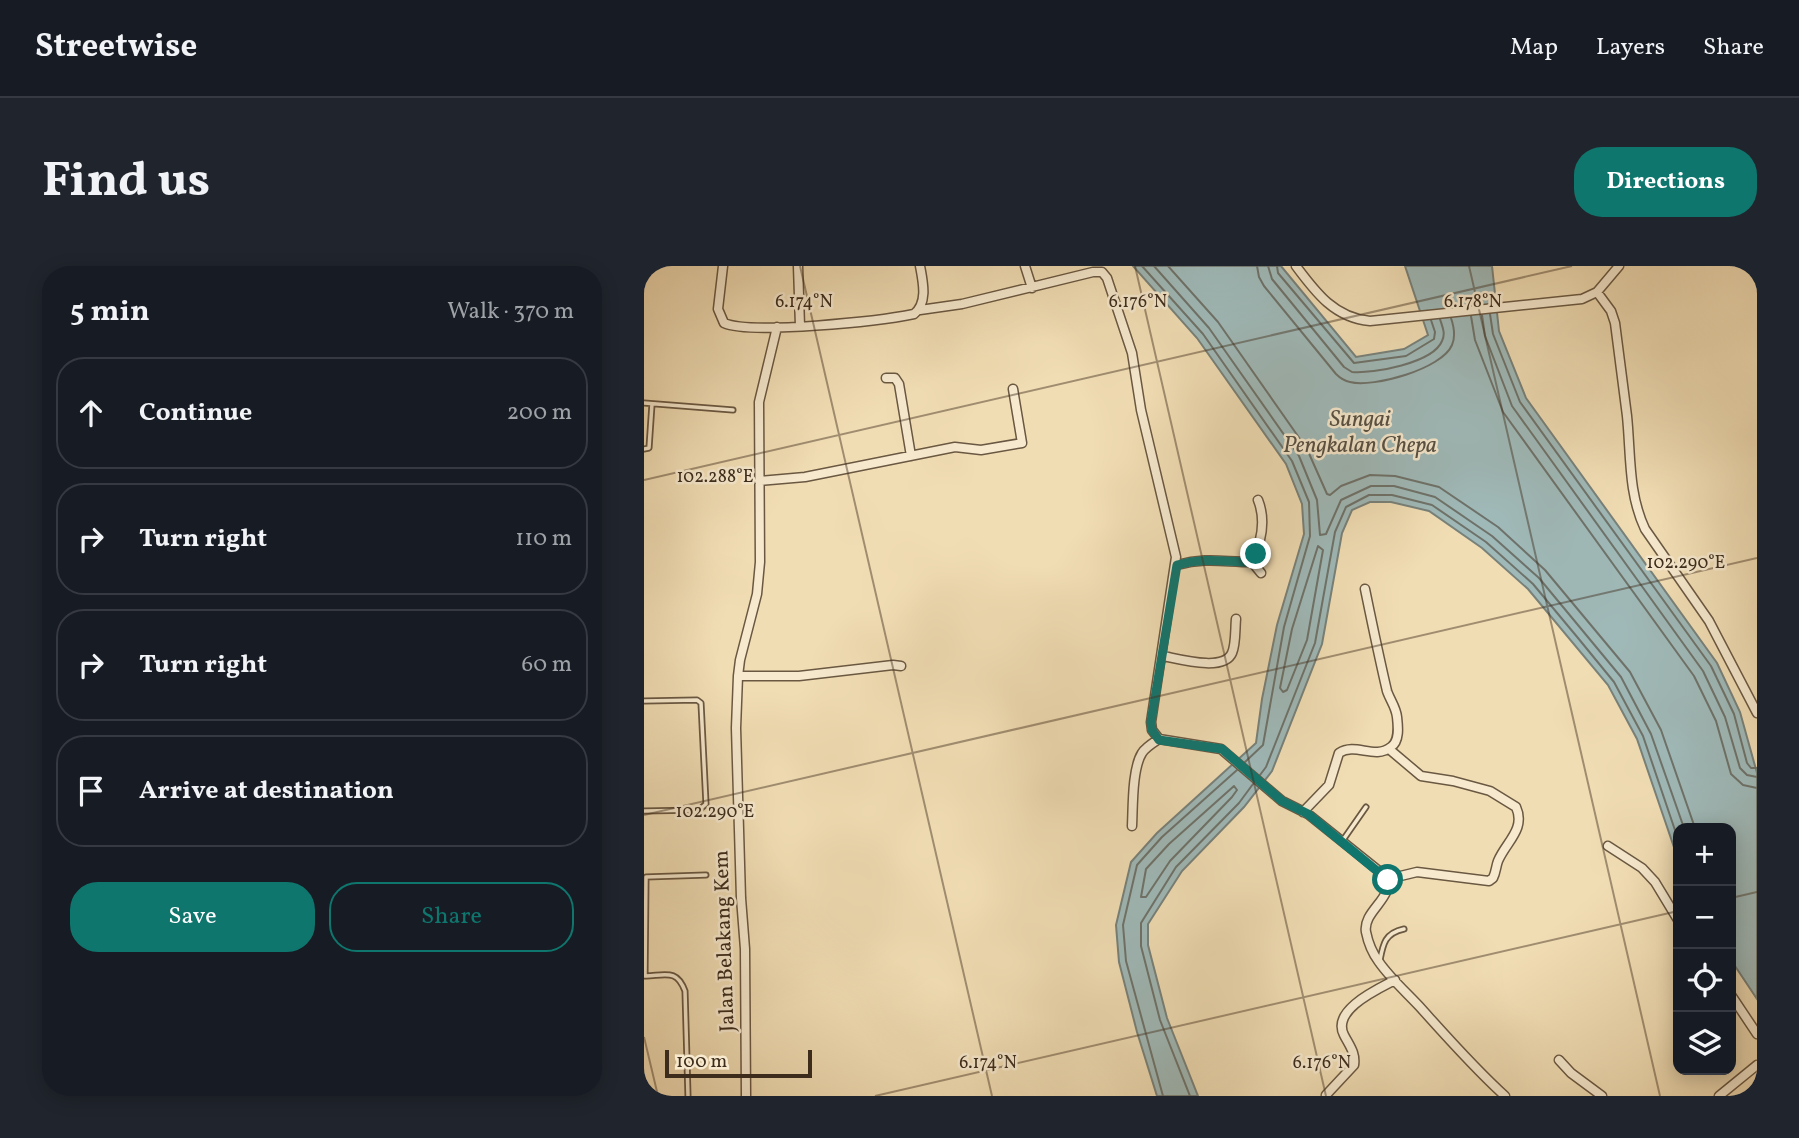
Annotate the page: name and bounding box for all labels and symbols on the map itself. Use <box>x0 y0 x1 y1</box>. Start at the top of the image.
text: 6.174°N <box>775 290 833 315</box>
text: 6.176°N <box>1109 290 1167 315</box>
text: 6.178°N <box>1444 290 1502 315</box>
water label: Sungai Pengkalan Chepa <box>1283 404 1437 462</box>
text: 102.288°E <box>676 465 754 490</box>
route end <box>1240 538 1271 569</box>
text: 102.290°E <box>1647 551 1726 576</box>
text: 102.290°E <box>676 800 755 825</box>
street label: Jalan Belakang Kem <box>707 850 743 1032</box>
route start <box>1372 864 1403 895</box>
scale bar <box>665 1047 812 1079</box>
text: 6.174°N <box>959 1051 1017 1076</box>
text: 6.176°N <box>1293 1051 1351 1076</box>

